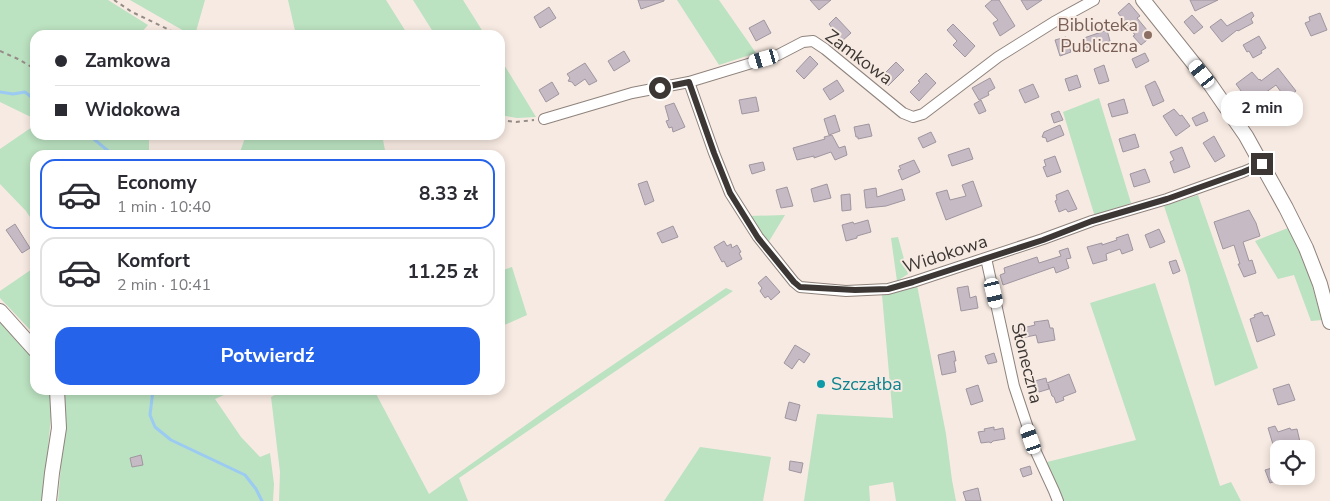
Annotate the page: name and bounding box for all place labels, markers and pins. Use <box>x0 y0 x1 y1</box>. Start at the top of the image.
place label: Biblioteka Publiczna <box>1058 13 1138 58</box>
marker: Biblioteka Publiczna <box>1142 29 1154 41</box>
place label: Szczałba <box>831 372 902 396</box>
marker: Szczałba <box>815 378 827 390</box>

